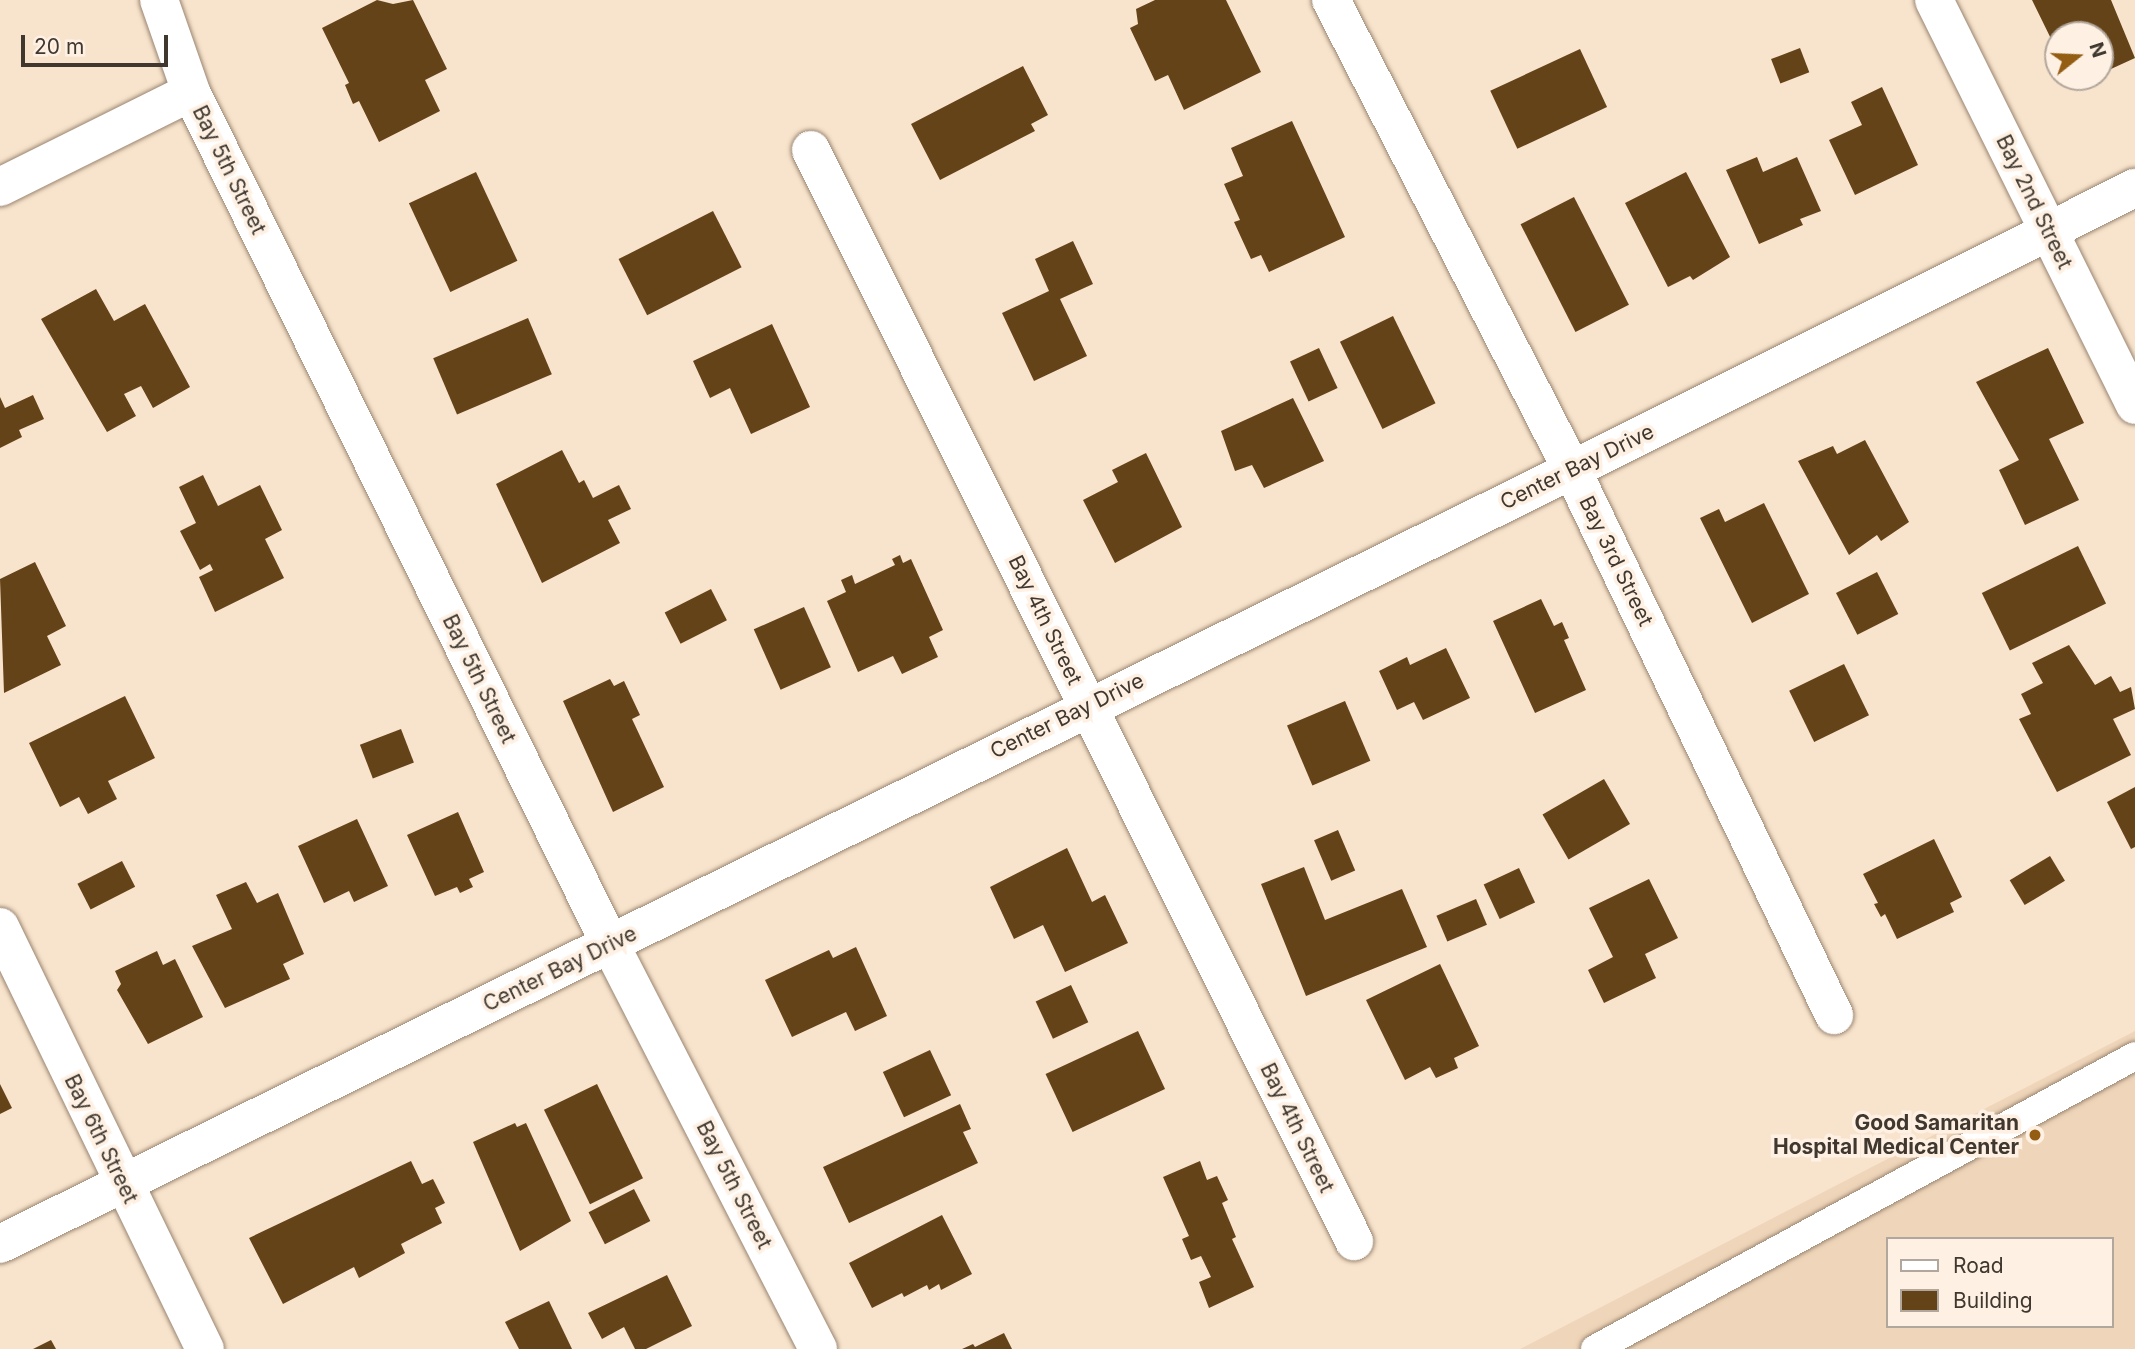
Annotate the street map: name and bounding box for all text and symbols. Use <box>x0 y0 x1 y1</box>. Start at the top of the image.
scale bar <box>24 21 172 65</box>
north arrow <box>2044 21 2114 91</box>
text: 20 m <box>34 34 84 59</box>
text: N <box>2084 40 2111 60</box>
street label: Bay 5th Street <box>187 101 271 239</box>
street label: Bay 2nd Street <box>1991 131 2077 273</box>
street label: Center Bay Drive <box>1496 419 1658 515</box>
street label: Bay 3rd Street <box>1574 492 1658 630</box>
street label: Bay 4th Street <box>1003 551 1087 689</box>
street label: Bay 5th Street <box>437 610 521 748</box>
street label: Center Bay Drive <box>986 668 1148 764</box>
street label: Center Bay Drive <box>479 921 641 1017</box>
street label: Bay 4th Street <box>1255 1059 1339 1197</box>
street label: Bay 6th Street <box>59 1070 143 1208</box>
place label: Good Samaritan Hospital Medical Center <box>1773 1110 2019 1160</box>
street label: Bay 5th Street <box>691 1117 777 1253</box>
marker: Good Samaritan Hospital Medical Center <box>2025 1125 2045 1145</box>
legend <box>1886 1237 2114 1328</box>
text: Road <box>1953 1253 2004 1278</box>
text: Building <box>1953 1288 2033 1313</box>

